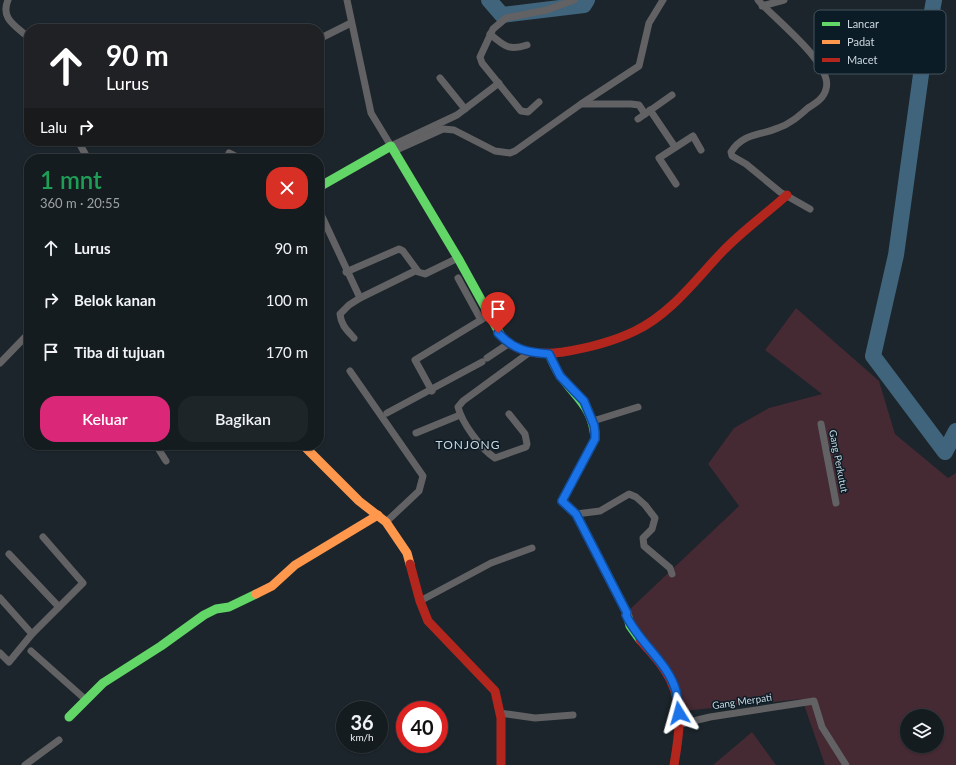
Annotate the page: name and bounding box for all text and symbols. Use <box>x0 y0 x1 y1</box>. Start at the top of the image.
legend <box>814 10 946 74</box>
text: Lancar <box>847 17 879 30</box>
text: Padat <box>847 35 874 48</box>
text: 90 m <box>106 38 169 72</box>
icon: ahead <box>40 40 92 92</box>
text: Macet <box>847 53 877 66</box>
text: Lurus <box>106 72 149 94</box>
icon: right <box>75 116 97 138</box>
text: Lalu <box>40 118 67 136</box>
text: 1 mnt <box>40 165 102 194</box>
button: close <box>266 167 308 209</box>
text: 360 m · 20:55 <box>40 195 120 211</box>
icon: ahead <box>40 237 62 259</box>
text: Lurus <box>74 239 111 257</box>
text: 90 m <box>274 239 308 257</box>
icon: right <box>40 289 62 311</box>
text: Belok kanan <box>74 291 156 309</box>
text: 100 m <box>266 291 308 309</box>
pin <box>481 292 515 333</box>
icon: arrive <box>487 298 509 320</box>
icon: arrive <box>40 341 62 363</box>
text: Tiba di tujuan <box>74 343 165 361</box>
text: 170 m <box>266 343 308 361</box>
button: Keluar <box>40 396 170 442</box>
button: Bagikan <box>178 396 308 442</box>
street label: Gang Perkutut <box>827 429 851 494</box>
district label: TONJONG <box>435 437 501 452</box>
street label: Gang Merpati <box>711 691 773 711</box>
position arrow <box>658 692 700 734</box>
speed limit sign: 40 <box>396 701 448 753</box>
map controls <box>900 709 944 753</box>
button: layers <box>900 709 944 753</box>
text: 36 <box>350 710 374 734</box>
text: km/h <box>350 731 374 743</box>

